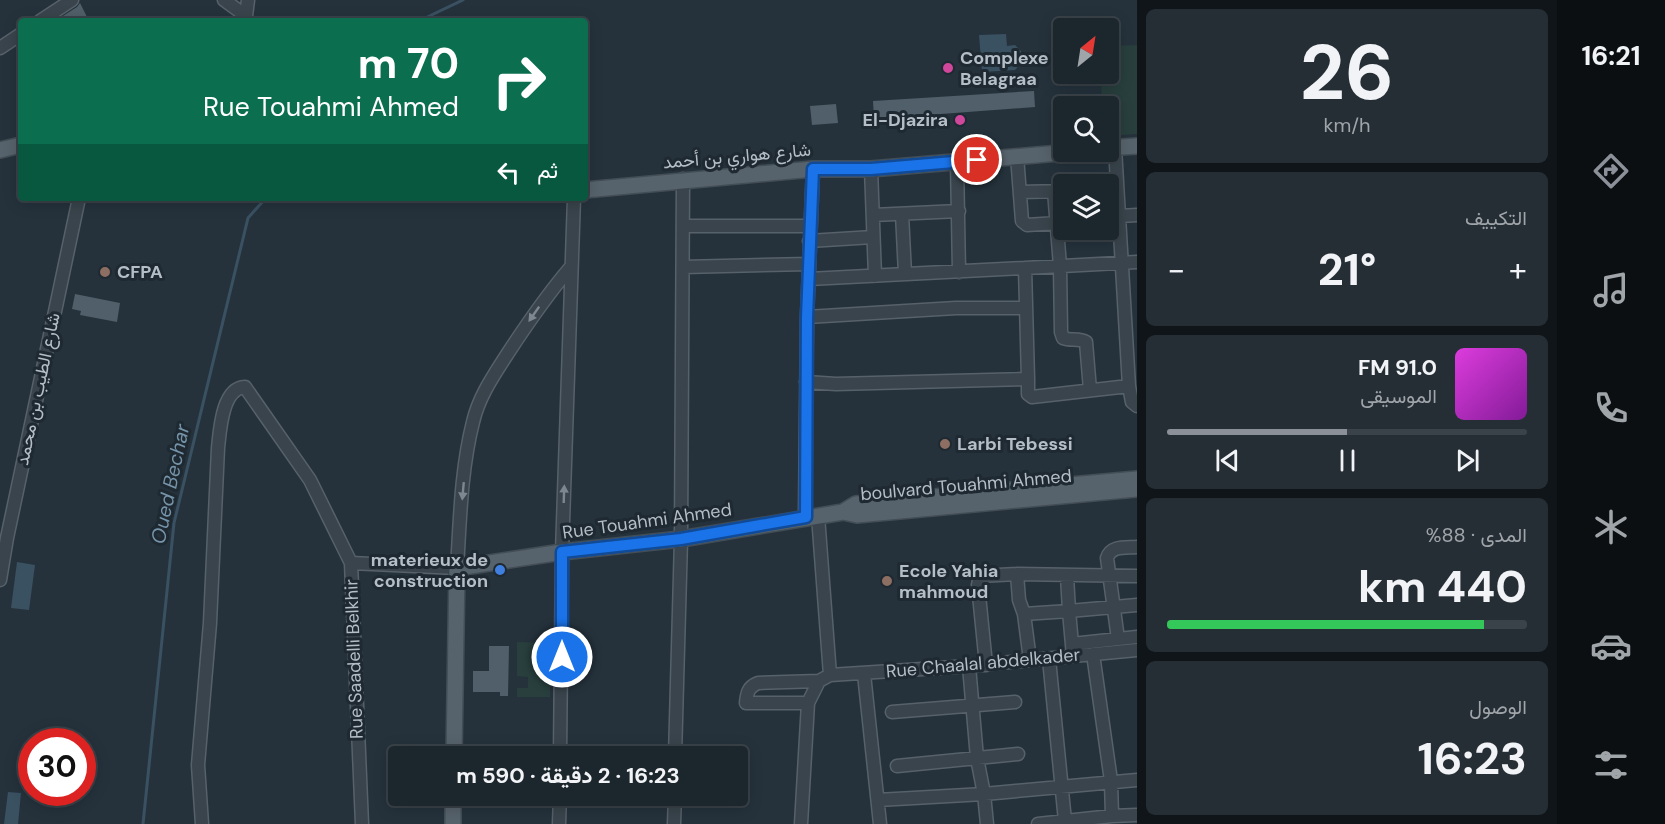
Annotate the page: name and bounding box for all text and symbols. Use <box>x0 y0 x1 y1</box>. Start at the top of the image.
north arrow <box>1053 18 1119 84</box>
map controls <box>1053 18 1119 240</box>
text: 26 <box>1300 22 1394 123</box>
text: 70 m <box>358 36 459 91</box>
text: 16:21 <box>1581 38 1641 73</box>
icon: right <box>480 42 558 120</box>
place label: Complexe Belagraa <box>960 46 1049 91</box>
marker: Complexe Belagraa <box>941 61 955 75</box>
text: Rue Touahmi Ahmed <box>203 89 459 124</box>
button: search <box>1053 96 1119 162</box>
place label: El-Djazira <box>862 108 948 132</box>
text: km/h <box>1323 112 1371 138</box>
marker: El-Djazira <box>953 113 967 127</box>
pin <box>951 134 1002 185</box>
street label: شارع هواري بن أحمد <box>662 138 812 177</box>
icon: arrive <box>960 143 993 176</box>
icon: directions <box>1590 150 1632 192</box>
icon: left <box>492 156 525 189</box>
text: ثم <box>537 156 558 185</box>
button: layers <box>1053 174 1119 240</box>
text: التكييف <box>1465 205 1527 231</box>
text: 21° <box>1318 240 1376 299</box>
text: − <box>1167 248 1185 291</box>
text: + <box>1509 248 1527 291</box>
place label: CFPA <box>117 260 163 284</box>
marker: CFPA <box>98 265 112 279</box>
icon: music <box>1590 269 1632 311</box>
one-way arrow <box>529 307 541 322</box>
street label: شارع الطيب بن محمد <box>10 311 66 467</box>
text: 91.0 FM <box>1358 353 1437 382</box>
text: الموسيقى <box>1360 383 1437 409</box>
icon: phone <box>1590 387 1632 429</box>
water label: Oued Bechar <box>145 421 195 546</box>
place label: Larbi Tebessi <box>957 432 1073 456</box>
marker: Larbi Tebessi <box>938 437 952 451</box>
icon: previous <box>1211 444 1244 477</box>
icon: pause <box>1331 444 1364 477</box>
icon: next <box>1451 444 1484 477</box>
street label: boulvard Touahmi Ahmed <box>859 464 1073 506</box>
one-way arrow <box>458 482 468 501</box>
one-way arrow <box>559 484 569 503</box>
street label: Rue Touahmi Ahmed <box>561 497 733 545</box>
icon: climate <box>1590 506 1632 548</box>
text: المدى · 88% <box>1426 522 1527 548</box>
place label: materieux de construction <box>371 548 488 593</box>
text: 440 km <box>1358 557 1527 616</box>
place label: Ecole Yahia mahmoud <box>899 559 998 604</box>
marker: materieux de construction <box>493 563 507 577</box>
marker: Ecole Yahia mahmoud <box>880 574 894 588</box>
street label: Rue Saadelli Belkhir <box>339 578 369 739</box>
position arrow <box>530 625 594 689</box>
icon: car <box>1590 625 1632 667</box>
street label: Rue Chaalal abdelkader <box>885 643 1082 683</box>
text: الوصول <box>1469 694 1527 720</box>
speed limit sign: 30 <box>18 728 96 806</box>
text: 16:23 <box>1418 729 1527 788</box>
icon: filters <box>1590 744 1632 786</box>
text: 16:23 · 2 دقيقة · 590 m <box>456 761 680 790</box>

